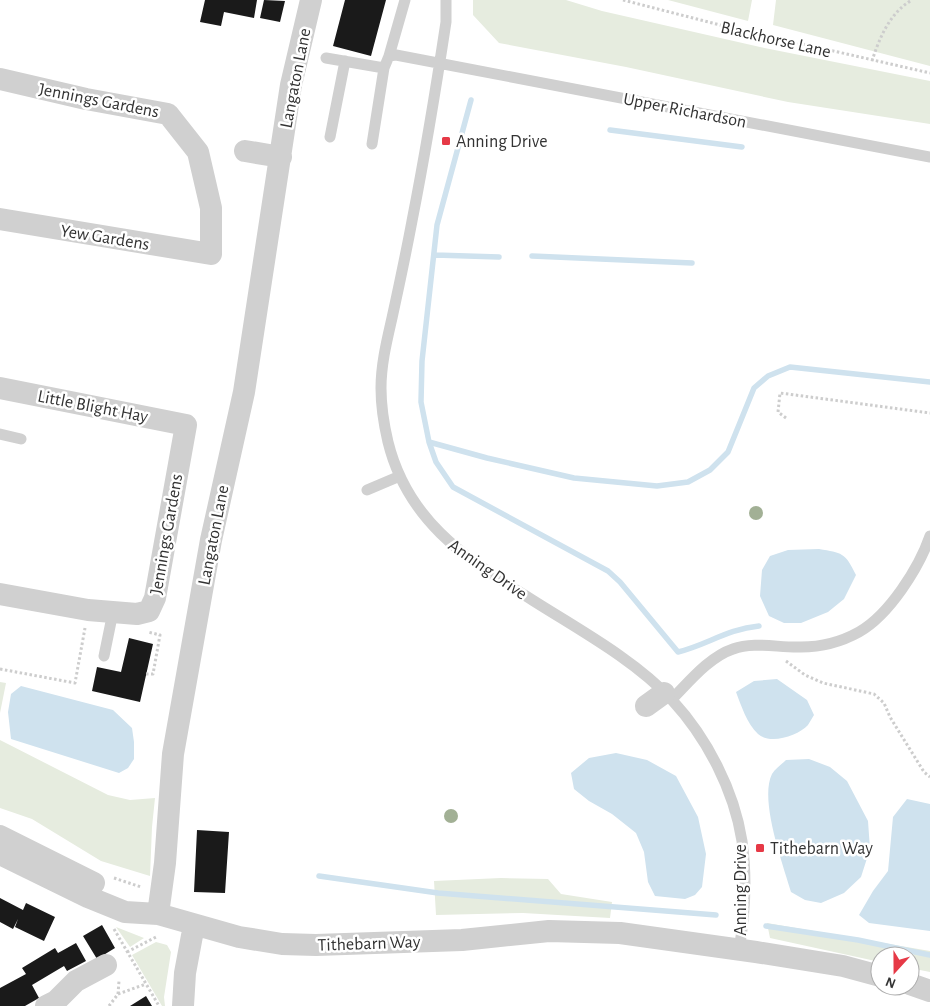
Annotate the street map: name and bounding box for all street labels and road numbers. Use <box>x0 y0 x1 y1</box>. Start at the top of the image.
street label: Blackhorse Lane <box>719 19 833 61</box>
street label: Langaton Lane <box>277 27 314 130</box>
street label: Jennings Gardens <box>37 81 160 121</box>
street label: Upper Richardson <box>622 90 748 132</box>
street label: Yew Gardens <box>59 222 151 254</box>
street label: Little Blight Hay <box>36 387 150 427</box>
street label: Jennings Gardens <box>148 472 186 596</box>
street label: Langaton Lane <box>195 484 232 587</box>
street label: Anning Drive <box>445 536 530 603</box>
street label: Anning Drive <box>732 844 750 936</box>
street label: Tithebarn Way <box>317 933 421 955</box>

